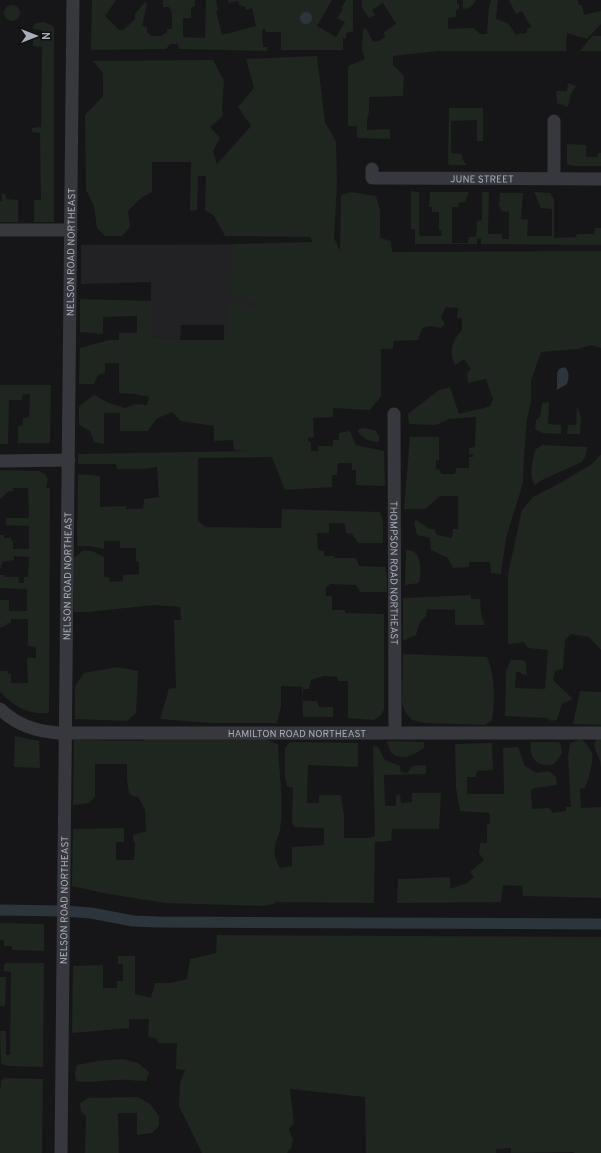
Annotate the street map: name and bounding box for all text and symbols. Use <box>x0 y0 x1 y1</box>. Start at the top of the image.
north arrow <box>16 16 56 56</box>
text: N <box>38 32 52 40</box>
street label: JUNE STREET <box>450 173 514 187</box>
street label: NELSON ROAD NORTHEAST <box>65 188 79 316</box>
street label: THOMPSON ROAD NORTHEAST <box>386 501 400 645</box>
street label: NELSON ROAD NORTHEAST <box>61 512 76 640</box>
street label: HAMILTON ROAD NORTHEAST <box>228 728 366 741</box>
street label: NELSON ROAD NORTHEAST <box>58 836 72 964</box>

